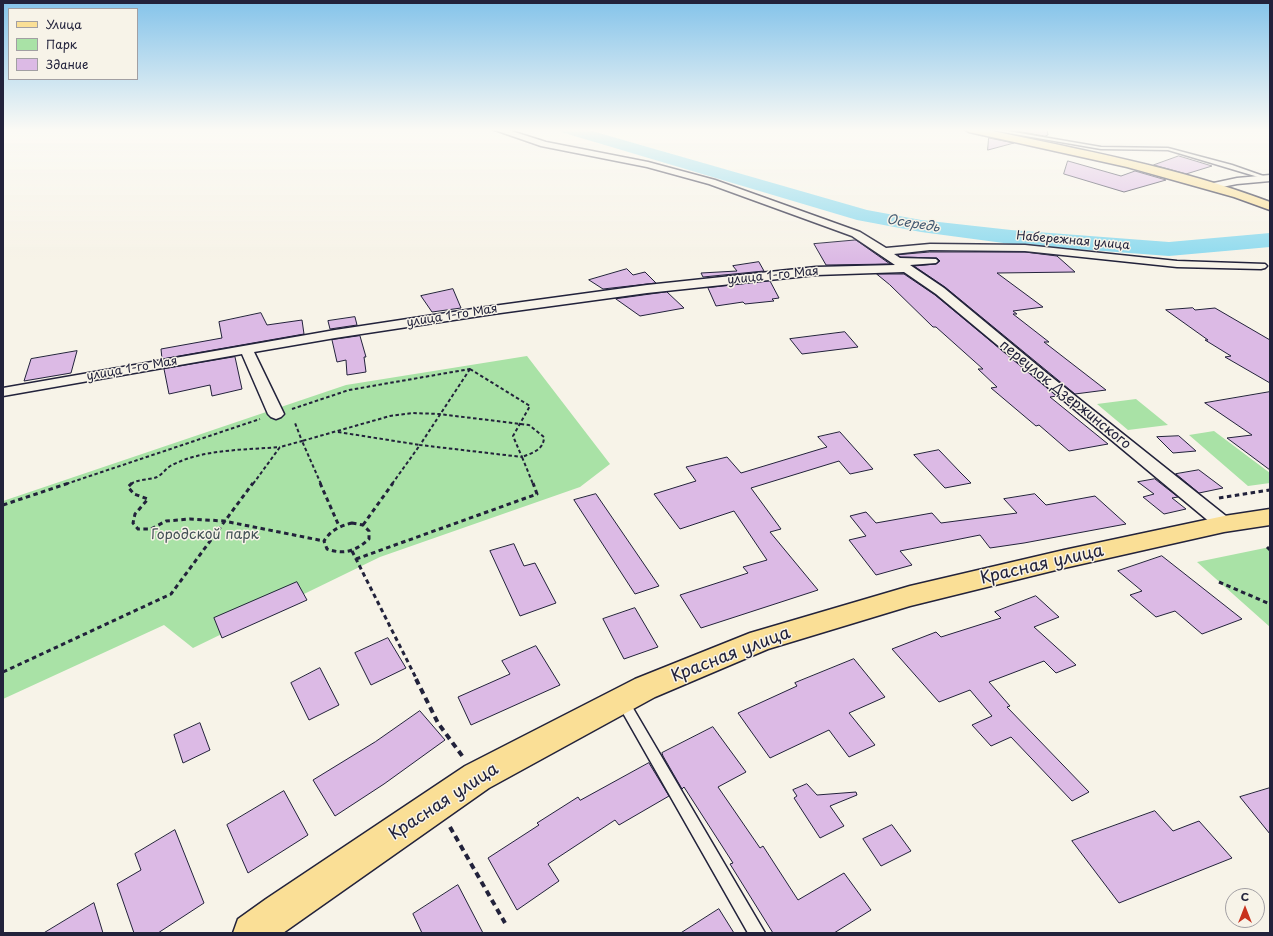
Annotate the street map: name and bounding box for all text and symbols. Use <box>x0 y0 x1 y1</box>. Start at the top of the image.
legend <box>8 8 138 80</box>
text: Улица <box>46 15 82 33</box>
text: Парк <box>46 35 77 53</box>
text: Здание <box>46 55 88 73</box>
water label: Осередь <box>885 212 941 236</box>
street label: Набережная улица <box>1016 229 1130 253</box>
street label: улица 1-го Мая <box>727 264 819 288</box>
street label: улица 1-го Мая <box>406 302 498 330</box>
street label: переулок Дзержинского <box>996 337 1134 453</box>
street label: улица 1-го Мая <box>86 354 178 384</box>
park label: Городской парк <box>151 527 259 543</box>
street label: Красная улица <box>978 541 1106 589</box>
street label: Красная улица <box>669 623 793 687</box>
street label: Красная улица <box>386 759 502 845</box>
north arrow <box>1225 888 1265 928</box>
text: С <box>1241 888 1249 905</box>

